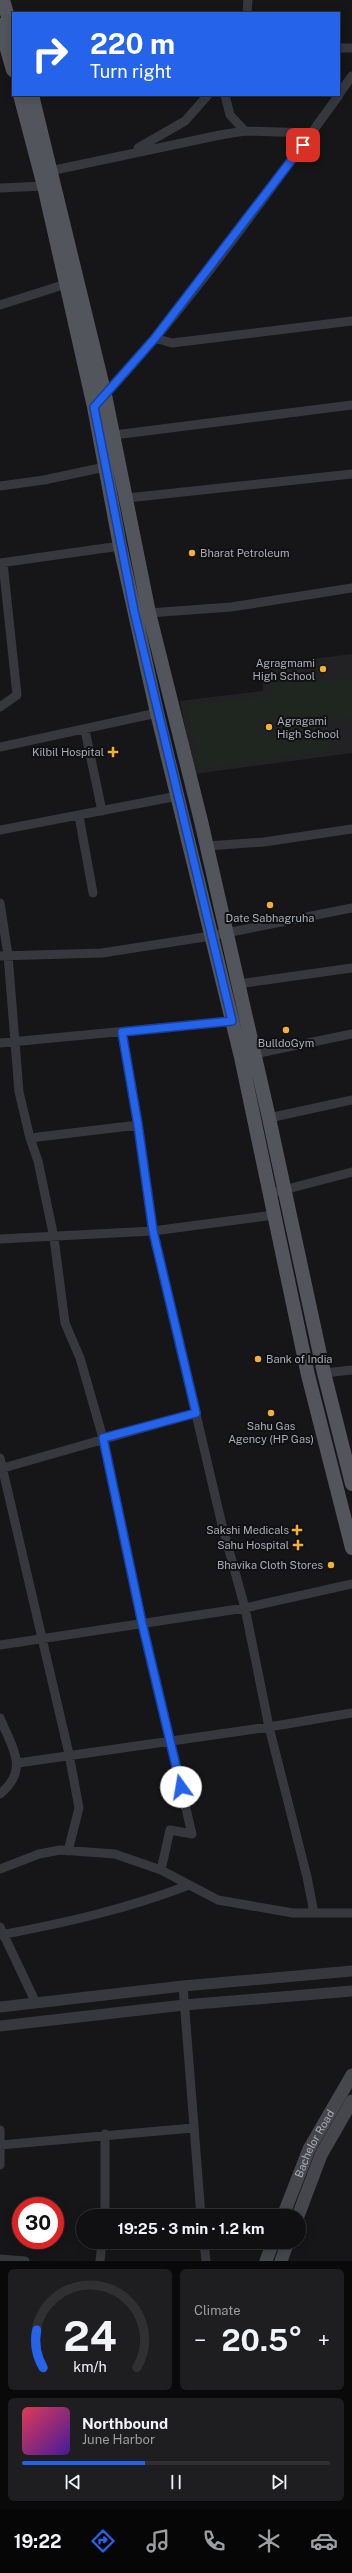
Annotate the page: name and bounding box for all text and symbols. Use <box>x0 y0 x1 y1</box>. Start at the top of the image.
text: 220 m <box>90 27 175 60</box>
icon: right <box>24 28 76 80</box>
text: Turn right <box>90 61 172 82</box>
pin <box>286 128 320 162</box>
icon: arrive <box>292 134 314 156</box>
place label: Bharat Petroleum <box>200 547 290 559</box>
marker: Bharat Petroleum <box>187 548 197 558</box>
place label: Agragmami High School <box>253 657 315 682</box>
marker: Agragmami High School <box>318 664 328 674</box>
place label: Agragami High School <box>277 715 339 740</box>
marker: Agragami High School <box>264 722 274 732</box>
place label: Kilbil Hospital <box>32 746 104 758</box>
marker: Kilbil Hospital <box>107 746 119 758</box>
marker: Date Sabhagruha <box>265 900 275 910</box>
place label: Date Sabhagruha <box>226 912 314 924</box>
marker: BulldoGym <box>281 1025 291 1035</box>
place label: BulldoGym <box>258 1037 314 1049</box>
place label: Bank of India <box>266 1353 332 1365</box>
marker: Bank of India <box>253 1354 263 1364</box>
marker: Sahu Gas Agency (HP Gas) <box>266 1408 276 1418</box>
place label: Sahu Gas Agency (HP Gas) <box>228 1420 314 1445</box>
place label: Sakshi Medicals <box>206 1524 289 1536</box>
marker: Sakshi Medicals <box>292 1525 302 1535</box>
place label: Sahu Hospital <box>217 1539 289 1551</box>
marker: Sahu Hospital <box>292 1539 304 1551</box>
place label: Bhavika Cloth Stores <box>217 1559 323 1571</box>
marker: Bhavika Cloth Stores <box>326 1560 336 1570</box>
position arrow <box>160 1766 202 1808</box>
street label: Bachelor Road <box>293 2108 336 2179</box>
speed limit sign: 30 <box>12 2197 64 2249</box>
text: 19:25 · 3 min · 1.2 km <box>117 2220 265 2237</box>
text: Climate <box>194 2303 241 2318</box>
text: 24 <box>63 2310 117 2359</box>
text: 20.5° <box>222 2322 302 2358</box>
text: − <box>194 2327 206 2353</box>
text: + <box>318 2327 330 2353</box>
text: km/h <box>73 2357 107 2374</box>
text: Northbound <box>82 2415 168 2432</box>
text: June Harbor <box>82 2432 155 2447</box>
icon: previous <box>62 2471 84 2493</box>
icon: pause <box>165 2471 187 2493</box>
icon: next <box>268 2471 290 2493</box>
icon: directions <box>89 2527 117 2555</box>
icon: music <box>144 2527 172 2555</box>
icon: phone <box>200 2527 228 2555</box>
icon: climate <box>255 2527 283 2555</box>
icon: car <box>310 2527 338 2555</box>
text: 19:22 <box>14 2531 61 2552</box>

